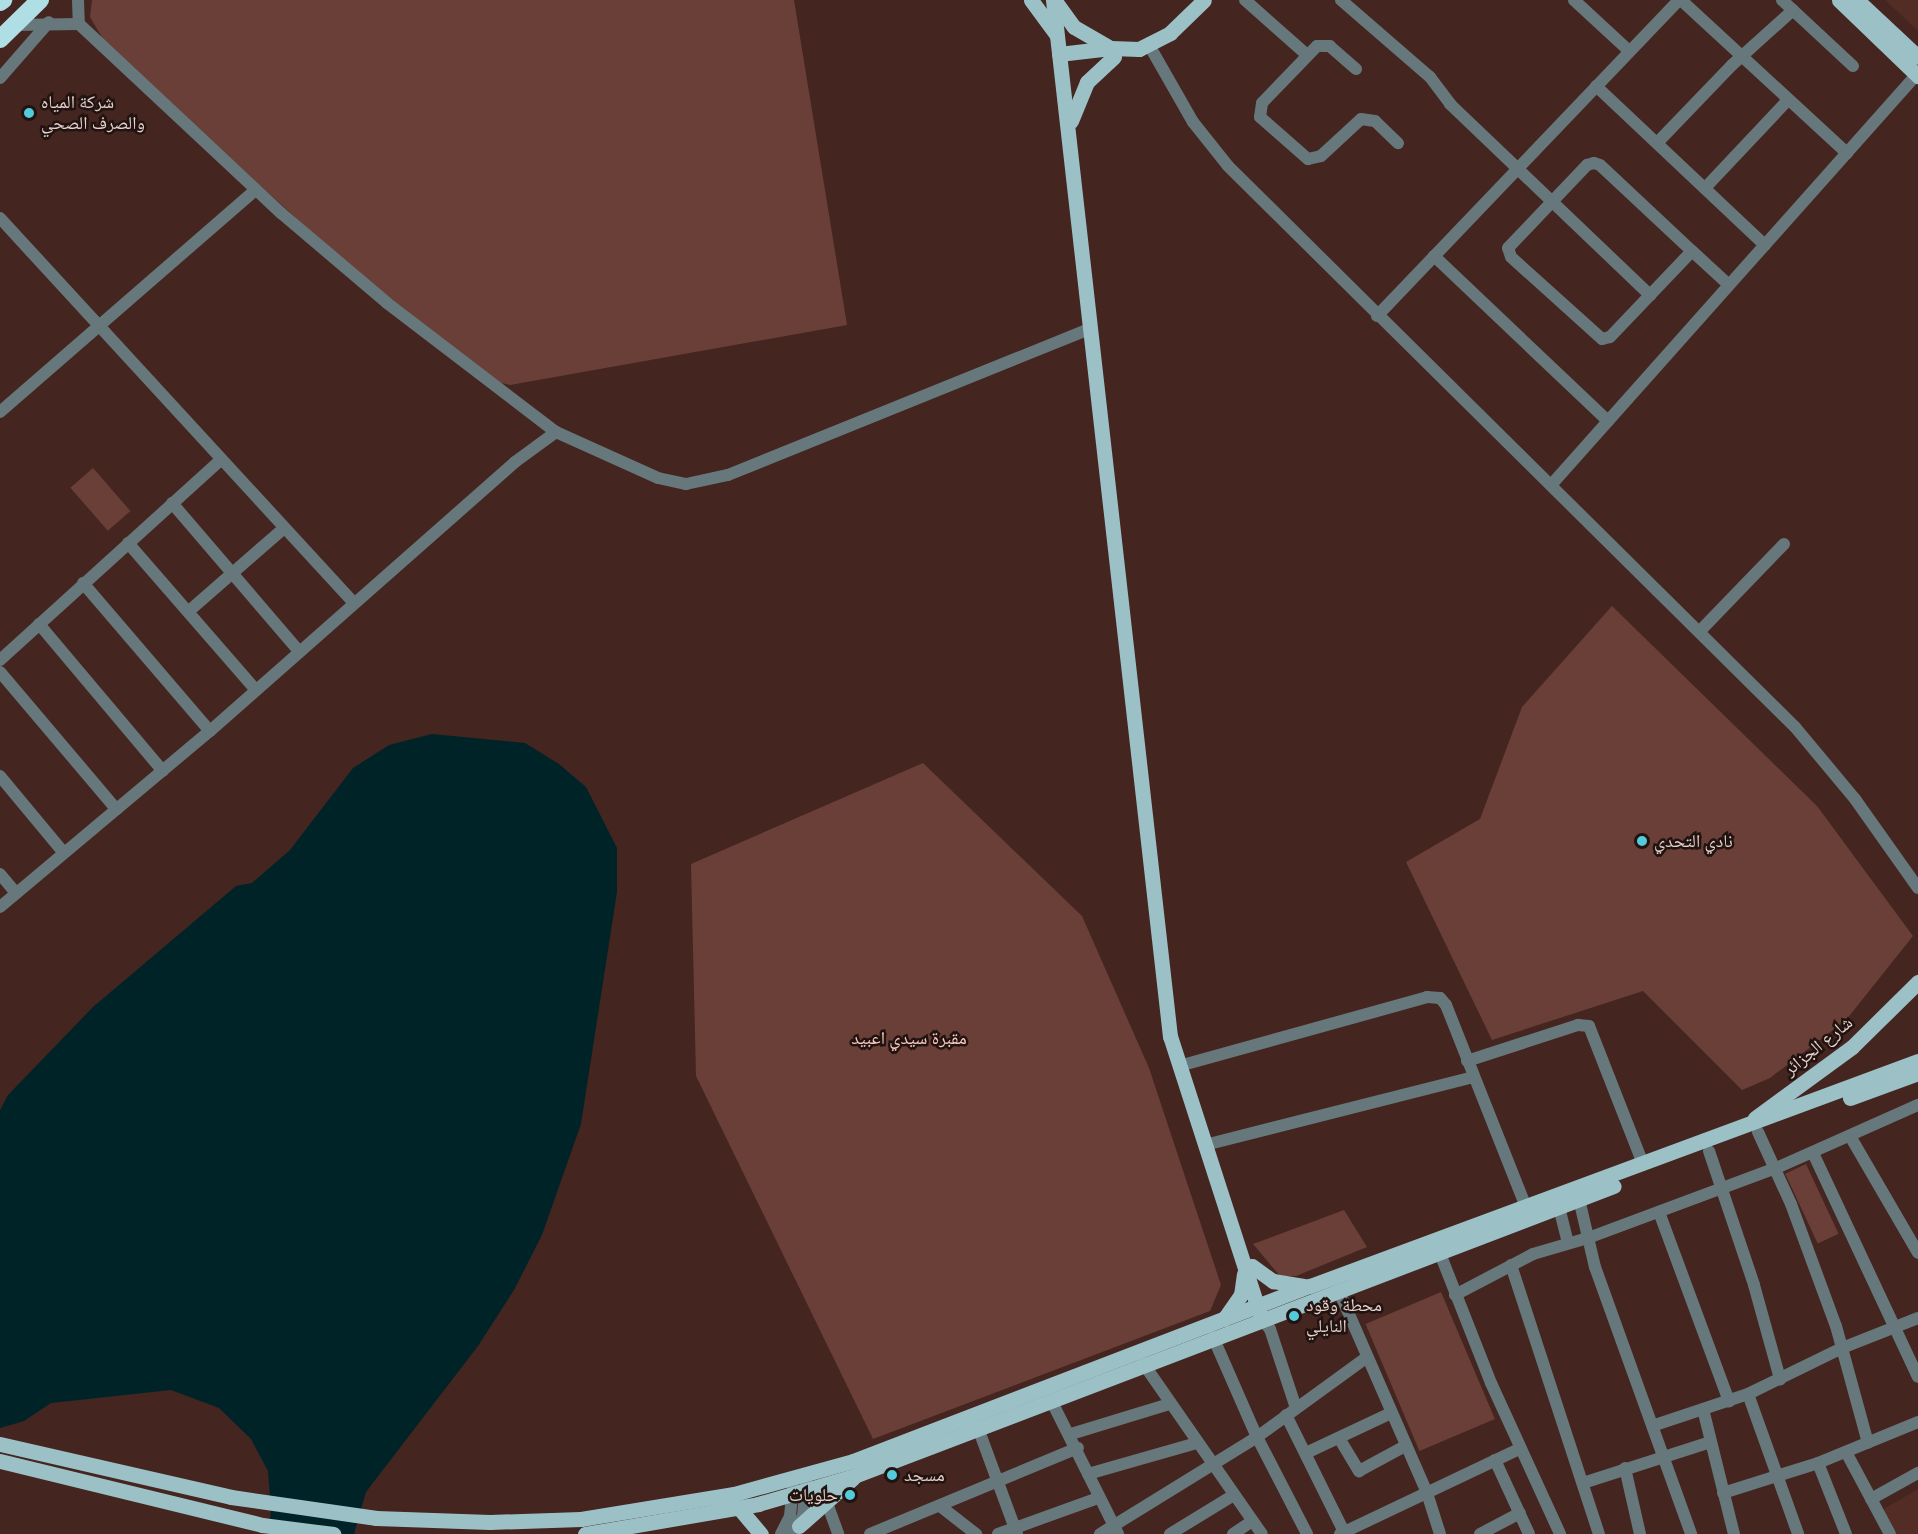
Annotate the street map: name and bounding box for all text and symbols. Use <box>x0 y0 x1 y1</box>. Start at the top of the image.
place label: شركة المياه والصرف الصحي <box>41 92 145 134</box>
marker: شركة المياه والصرف الصحي <box>22 106 36 120</box>
place label: نادي التحدي <box>1654 830 1733 852</box>
marker: نادي التحدي <box>1635 834 1649 848</box>
street label: شارع الجزائر <box>1779 1012 1857 1080</box>
park label: مقبرة سيدي اعبيد <box>851 1027 967 1049</box>
place label: محطة وقود النايلي <box>1306 1295 1382 1338</box>
marker: محطة وقود النايلي <box>1287 1309 1301 1323</box>
place label: مسجد <box>904 1464 945 1486</box>
marker: مسجد <box>885 1468 899 1482</box>
place label: حلويات <box>789 1484 838 1506</box>
marker: حلويات <box>843 1488 857 1502</box>

